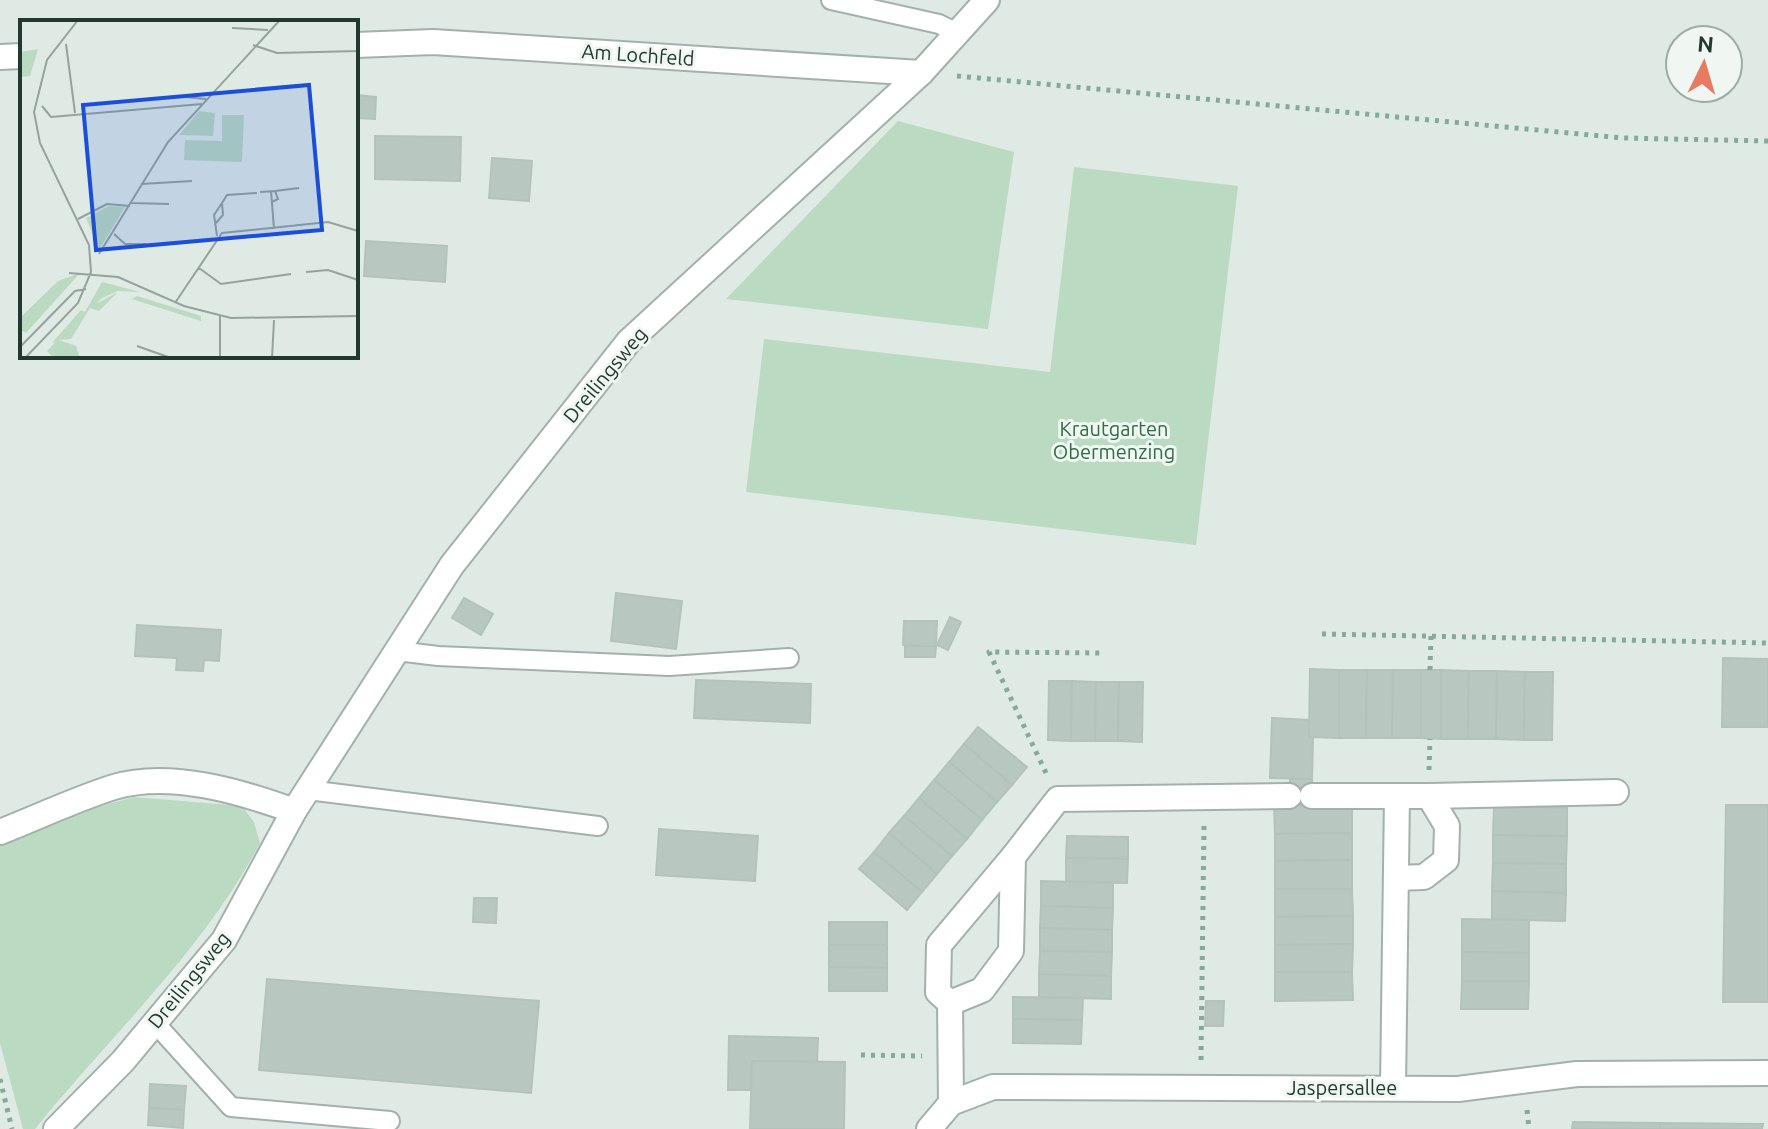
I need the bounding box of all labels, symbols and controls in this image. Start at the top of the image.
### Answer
inset map [20,20,358,358]
north arrow [1664,24,1744,104]
text: N [1697,30,1715,57]
street label: Am Lochfeld [581,39,695,70]
street label: Dreilingsweg [558,322,651,427]
park label: Krautgarten Obermenzing [1053,417,1175,463]
street label: Dreilingsweg [143,927,234,1033]
street label: Jaspersallee [1287,1076,1397,1099]

